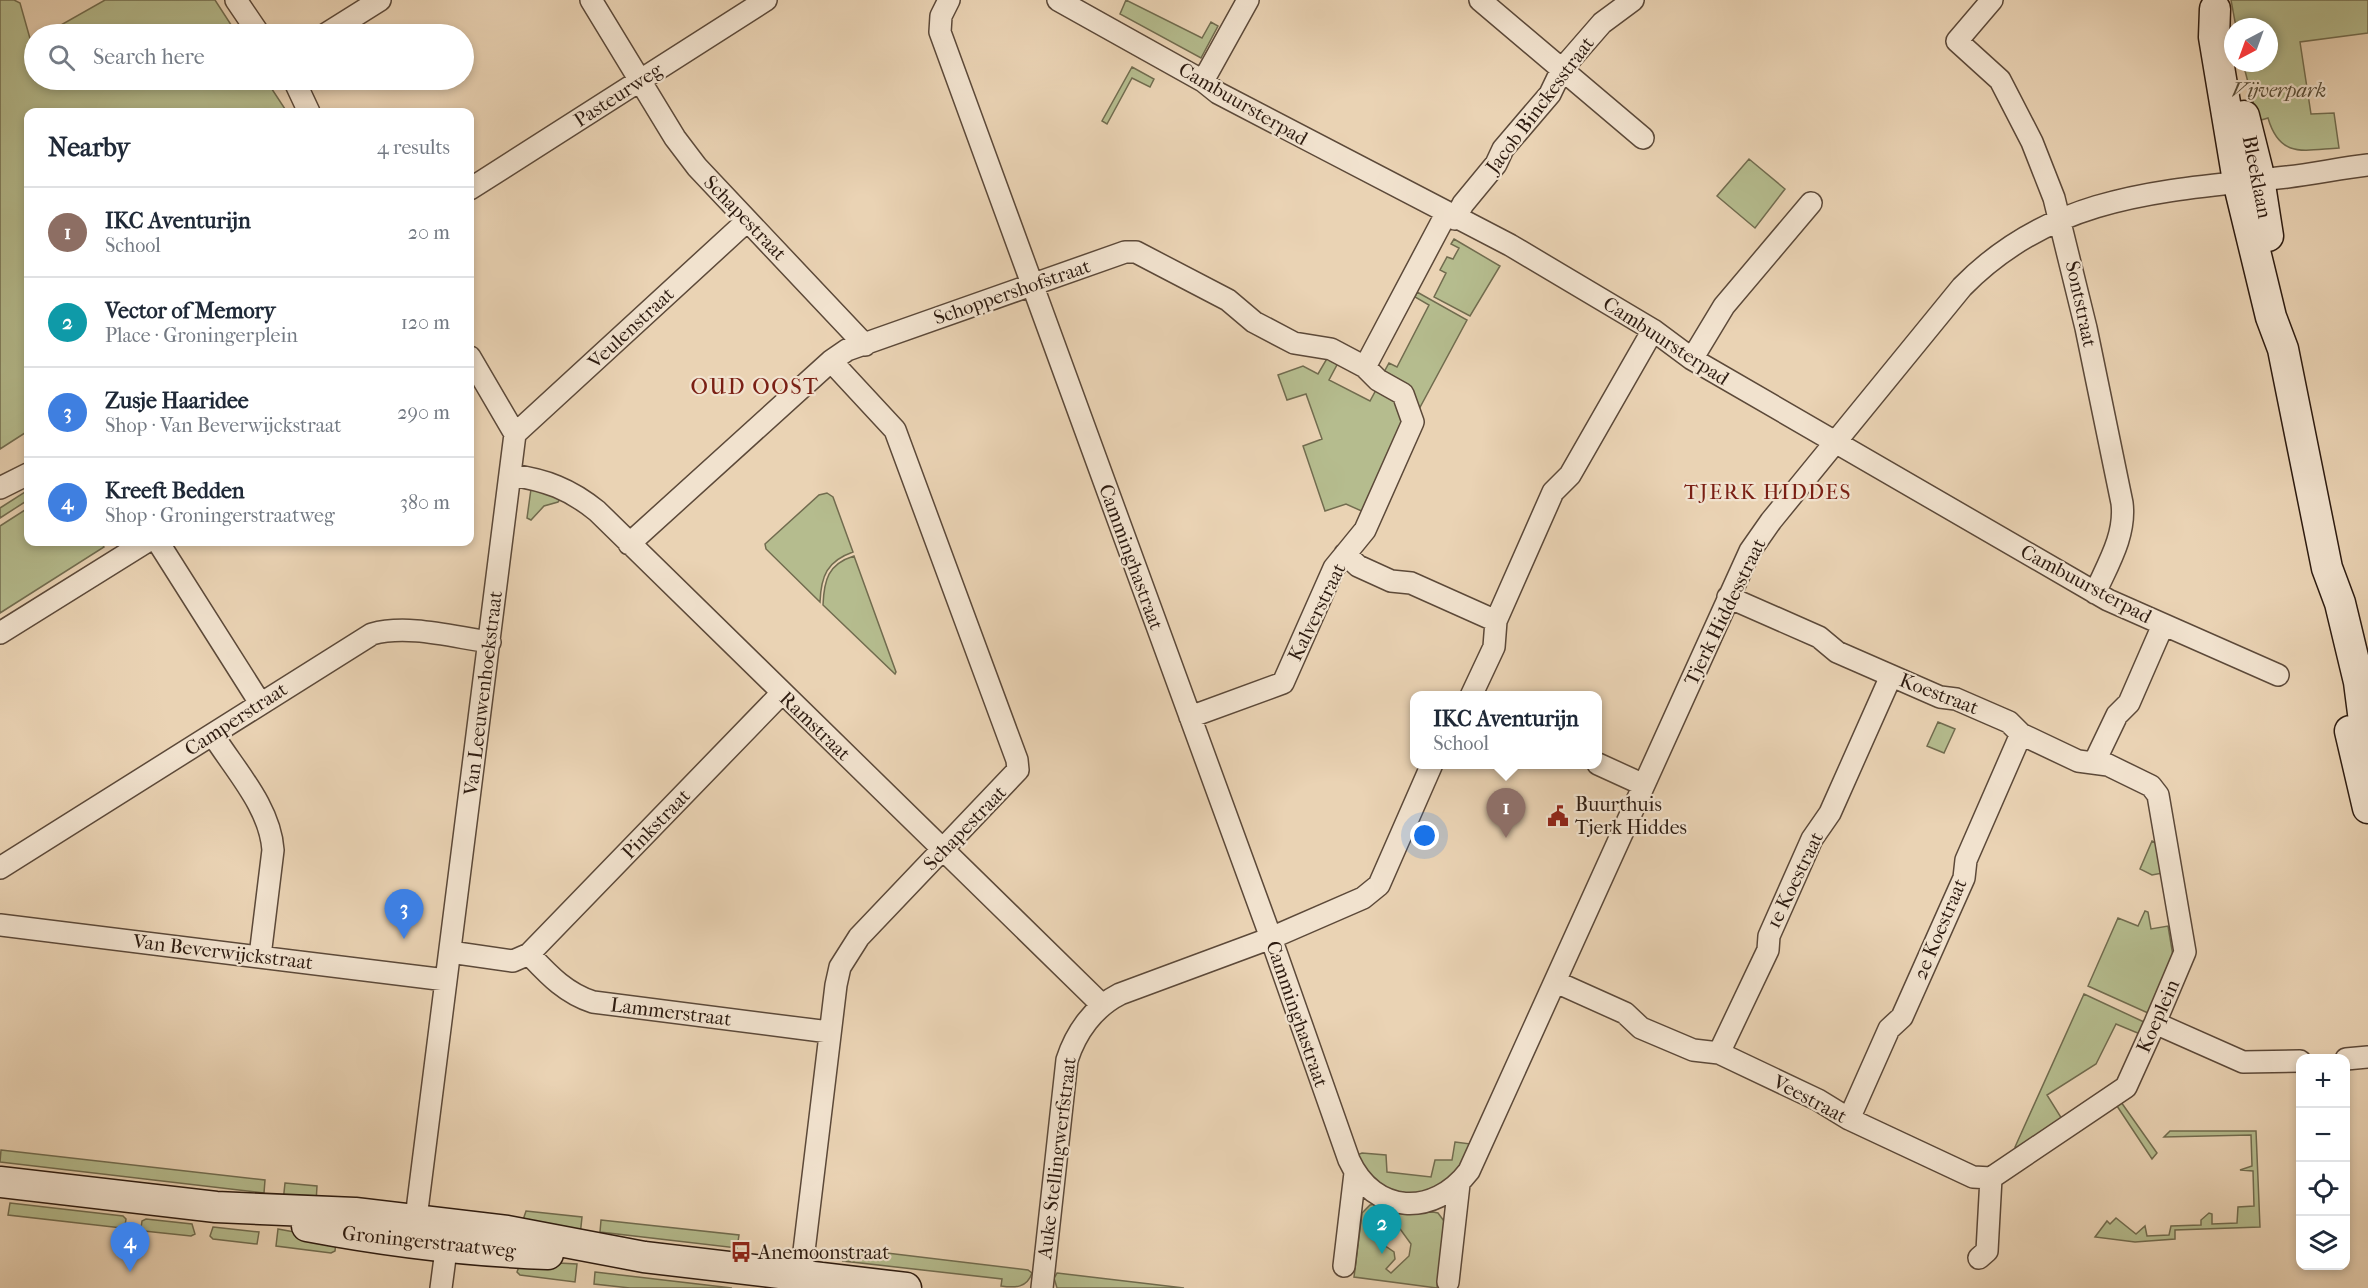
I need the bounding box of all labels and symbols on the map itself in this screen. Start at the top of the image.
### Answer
north arrow [2224,18,2278,72]
street label: Jacob Binckesstraat [1480,32,1599,179]
street label: Pasteurweg [570,58,667,132]
street label: Cambuursterpad [1174,58,1313,151]
park label: Vijverpark [2232,79,2326,102]
street label: Bleeklaan [2238,134,2276,221]
street label: Schapestraat [699,171,791,265]
street label: Schoppershofstraat [931,254,1093,330]
street label: Sontstraat [2061,259,2101,349]
street label: Veulenstraat [583,283,679,374]
street label: Cambuursterpad [1599,292,1734,391]
district label: OUD OOST [691,374,819,400]
district label: TJERK HIDDES [1684,480,1852,504]
street label: Camminghastraat [1094,481,1168,633]
street label: Tjerk Hiddesstraat [1679,535,1771,689]
street label: Cambuursterpad [2017,540,2156,629]
street label: Kalverstraat [1283,559,1351,665]
street label: Van Leeuwenhoekstraat [459,589,507,798]
street label: Koestraat [1896,668,1982,720]
street label: Camperstraat [181,677,291,761]
street label: Ramstraat [775,687,855,765]
street label: Schapestraat [919,781,1011,875]
street label: Pinkstraat [617,784,695,864]
pin: 1 [1486,788,1526,838]
place label: Buurthuis Tjerk Hiddes [1575,793,1687,839]
public building icon: Buurthuis Tjerk Hiddes [1546,804,1570,828]
your location [1410,821,1439,850]
street label: 1e Koestraat [1762,828,1828,932]
street label: 2e Koestraat [1908,875,1972,983]
pin: 3 [384,890,424,939]
street label: Van Beverwijckstraat [131,929,314,974]
street label: Camminghastraat [1261,938,1333,1090]
street label: Koeplein [2132,975,2184,1056]
street label: Lammerstraat [609,993,733,1031]
street label: Auke Stellingwerfstraat [1033,1056,1081,1261]
street label: Veestraat [1768,1070,1851,1128]
pin: 2 [1362,1204,1402,1254]
street label: Groningerstraatweg [341,1221,517,1263]
pin: 4 [110,1222,150,1272]
bus stop icon: Anemoonstraat [729,1240,753,1264]
place label: Anemoonstraat [757,1241,889,1264]

